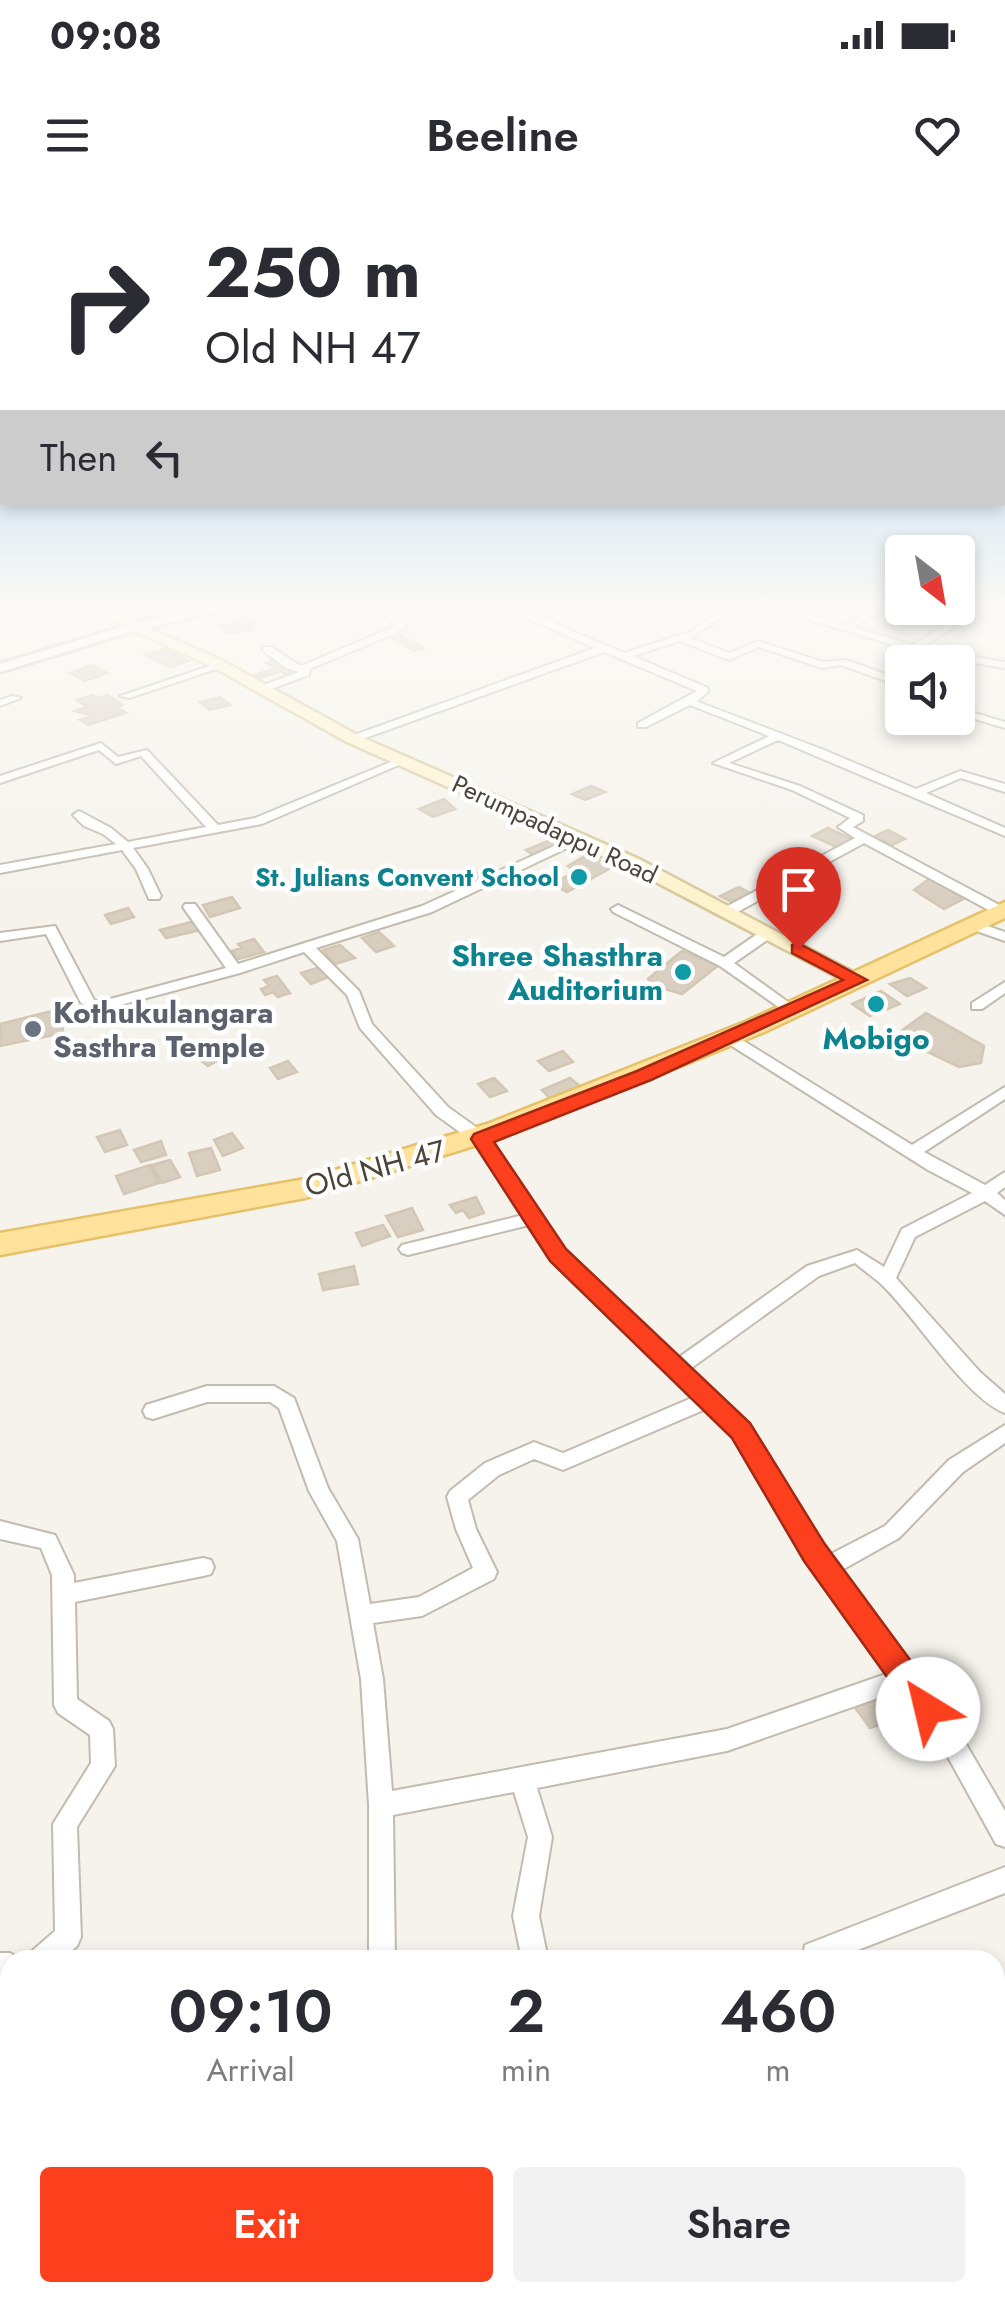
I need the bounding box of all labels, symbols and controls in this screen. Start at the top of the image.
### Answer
text: 09:08 [50,8,162,63]
text: Beeline [426,103,579,168]
icon: menu [40,108,95,163]
icon: heart [910,108,965,163]
text: 250 m [205,222,421,323]
icon: right [40,240,170,370]
text: Old NH 47 [205,315,420,380]
text: Then [40,430,117,485]
icon: left [137,430,192,485]
north arrow [885,535,975,625]
map controls [885,535,975,735]
button: sound [885,645,975,735]
street label: Perumpadappu Road [447,766,663,892]
pin [756,847,841,950]
place label: St. Julians Convent School [255,859,559,895]
icon: arrive [771,862,826,917]
marker: St. Julians Convent School [568,866,590,888]
place label: Shree Shasthra Auditorium [451,934,663,1011]
marker: Shree Shasthra Auditorium [672,961,694,983]
place label: Kothukulangara Sasthra Temple [53,991,273,1068]
marker: Mobigo [865,993,887,1015]
place label: Mobigo [822,1017,930,1060]
marker: Kothukulangara Sasthra Temple [22,1018,44,1040]
street label: Old NH 47 [300,1129,450,1207]
position arrow [876,1657,980,1761]
text: 09:10 [169,1968,332,2055]
text: 2 [507,1968,545,2055]
text: 460 [720,1968,836,2055]
text: Arrival [206,2047,295,2093]
text: min [501,2047,551,2093]
text: m [766,2047,791,2093]
button: Exit [40,2167,493,2282]
button: Share [513,2167,965,2282]

